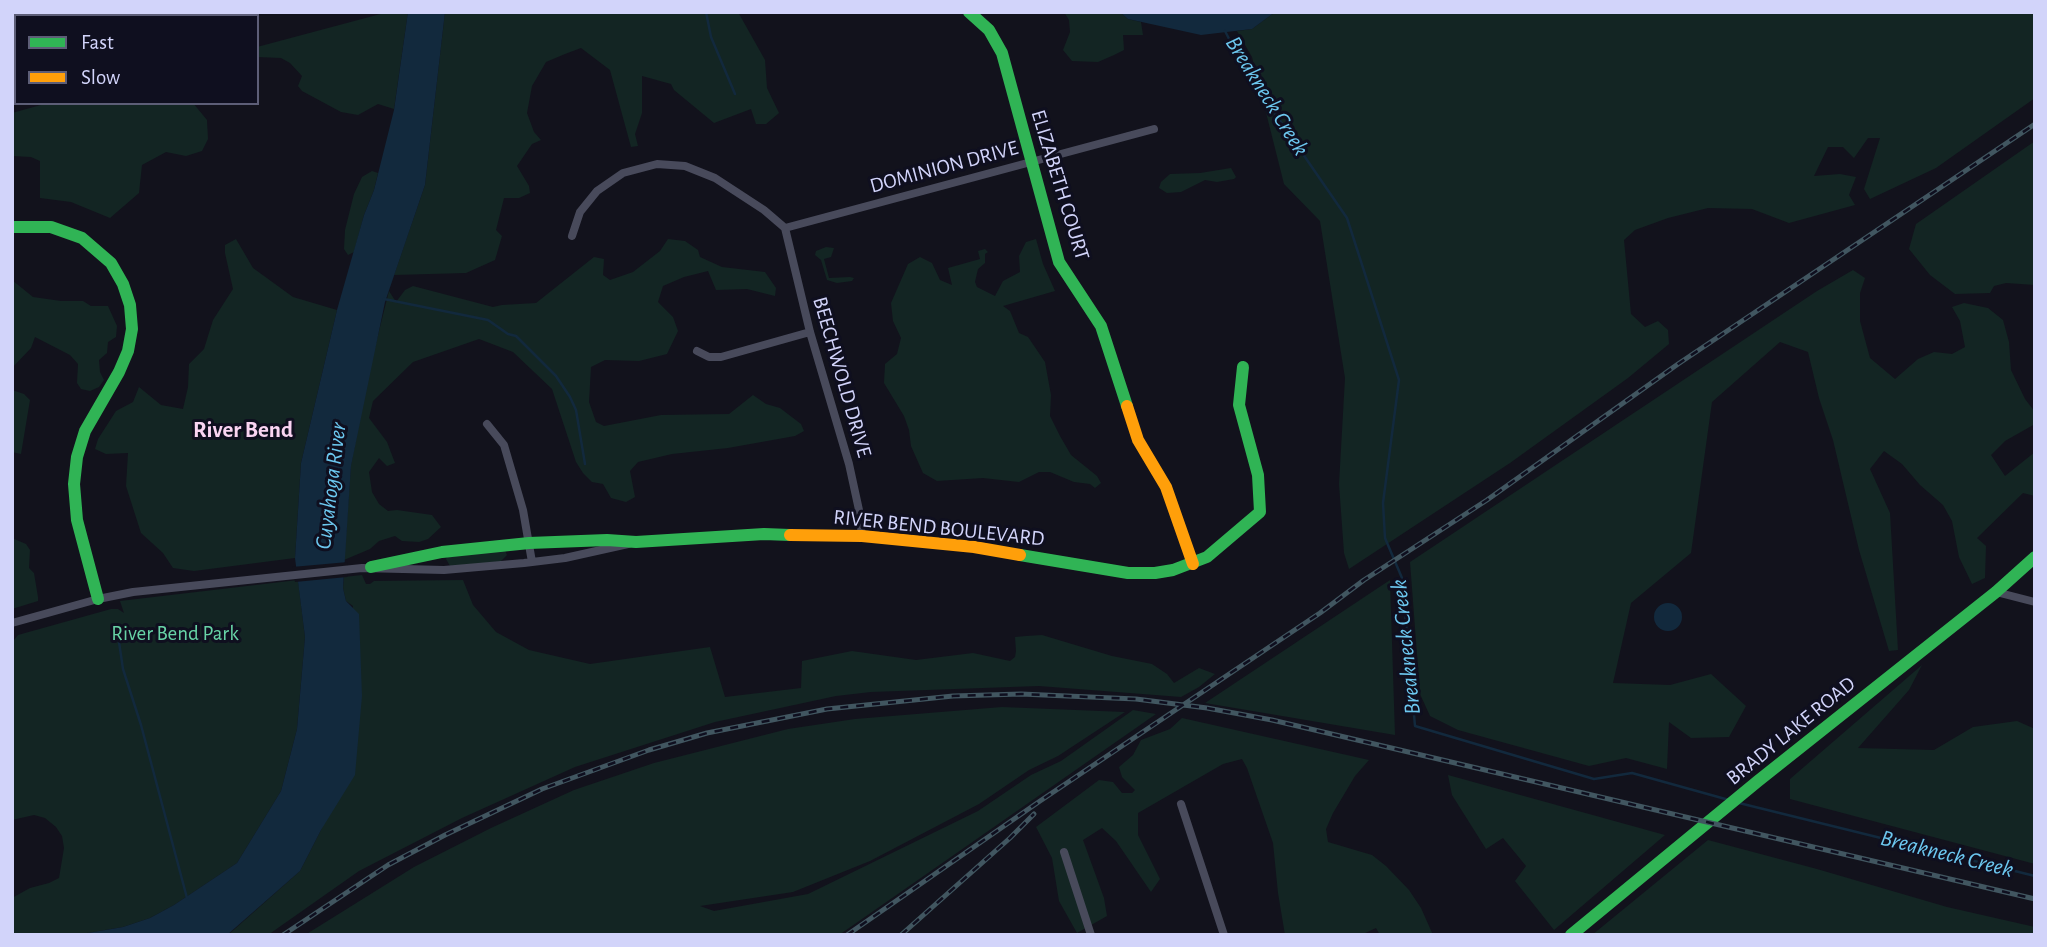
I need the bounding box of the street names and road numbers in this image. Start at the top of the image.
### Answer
street label: ELIZABETH COURT [1025,107,1095,263]
street label: DOMINION DRIVE [867,135,1021,199]
street label: BEECHWOLD DRIVE [807,294,877,460]
street label: RIVER BEND BOULEVARD [832,504,1046,552]
street label: BRADY LAKE ROAD [1721,671,1861,791]

